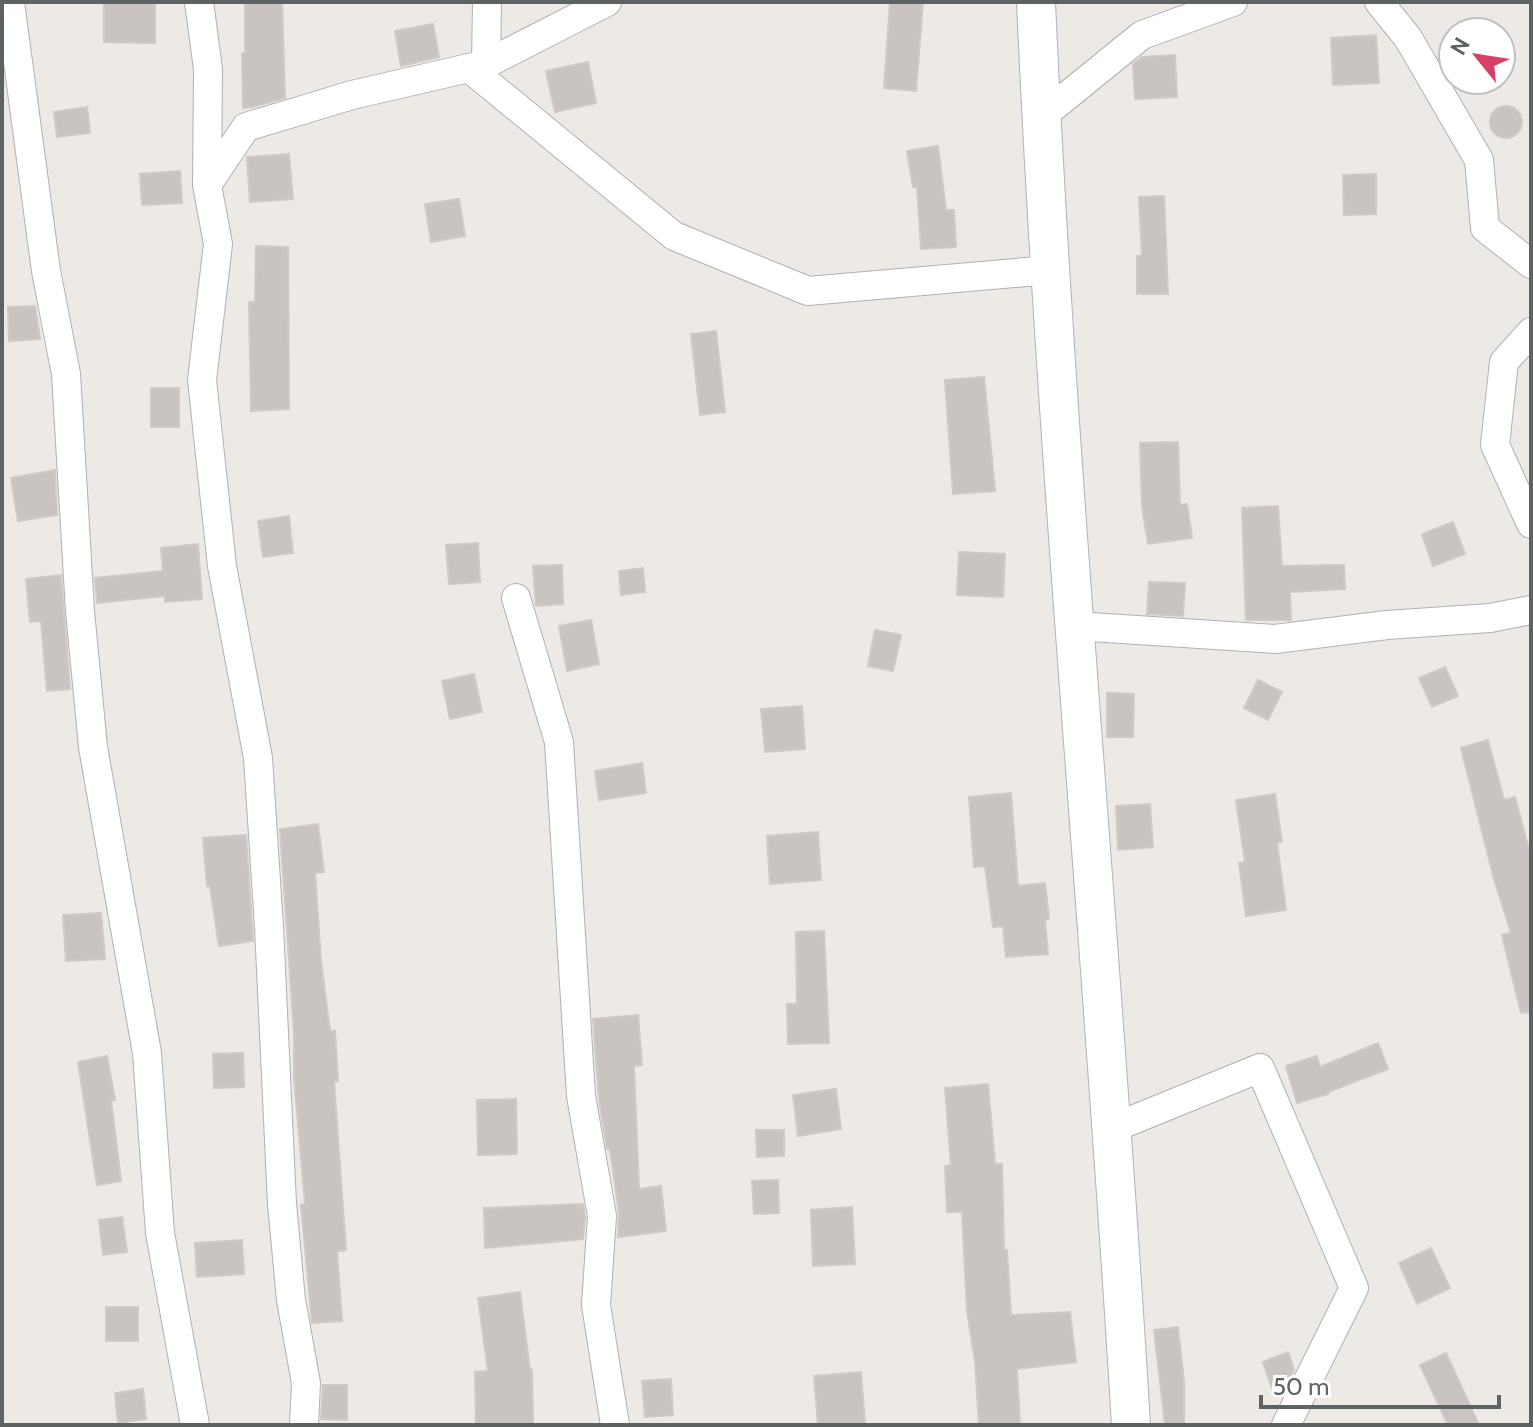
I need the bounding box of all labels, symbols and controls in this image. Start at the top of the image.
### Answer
north arrow [1437,16,1517,96]
text: N [1445,33,1476,60]
scale bar [1261,1359,1499,1409]
text: 50 m [1273,1372,1329,1401]

